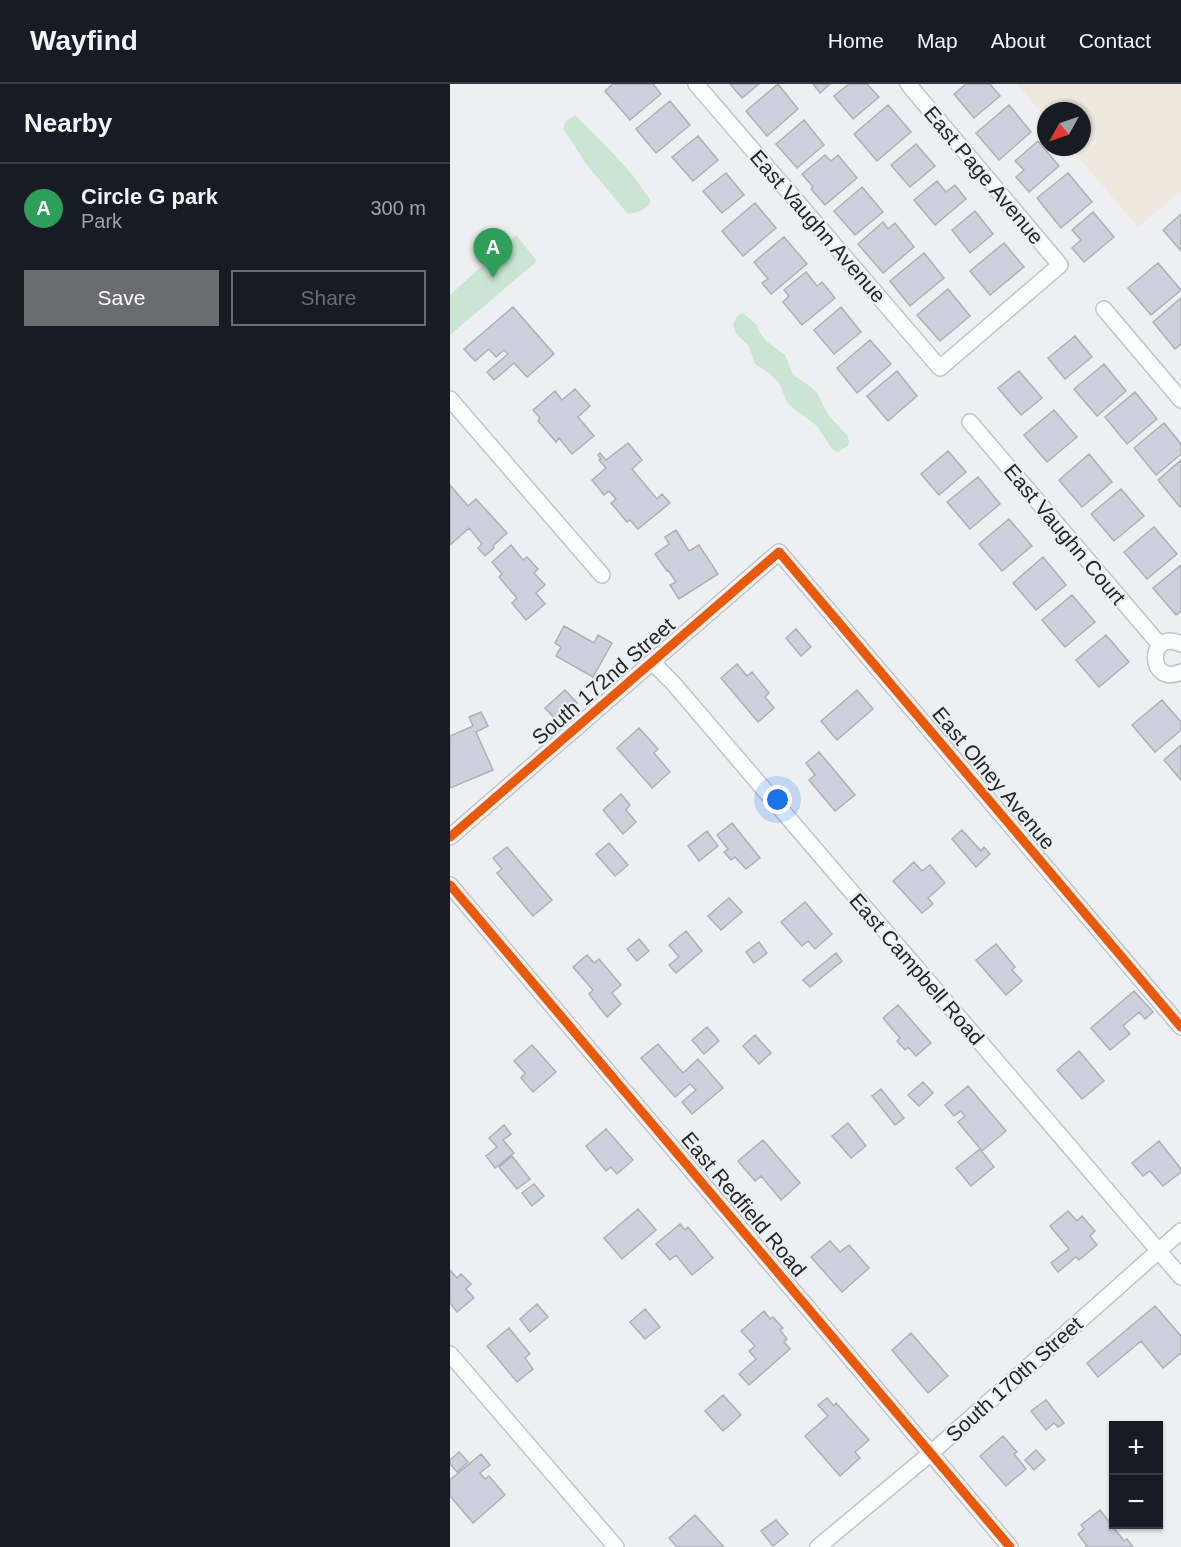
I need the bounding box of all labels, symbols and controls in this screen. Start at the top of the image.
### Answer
text: Wayfind [30,25,138,56]
text: Home [828,29,884,52]
text: Map [917,29,958,52]
text: About [991,29,1046,52]
text: Contact [1079,29,1151,52]
street label: East Page Avenue [920,102,1048,248]
north arrow [1037,102,1091,156]
text: Nearby [24,108,112,138]
street label: East Vaughn Avenue [746,145,890,307]
text: Circle G park [81,184,218,209]
text: A [36,197,51,219]
text: 300 m [370,197,426,219]
text: Park [81,210,122,232]
pin: A [474,228,513,278]
button: Save [24,270,219,326]
button: Share [231,270,426,326]
street label: East Vaughn Court [1000,459,1130,609]
street label: South 172nd Street [527,613,679,749]
street label: East Olney Avenue [928,702,1060,854]
your location [763,785,792,814]
street label: East Campbell Road [845,889,989,1049]
street label: East Redfield Road [677,1127,811,1281]
street label: South 170th Street [941,1312,1087,1446]
map controls [1109,1421,1163,1529]
button: + [1109,1421,1163,1475]
button: − [1109,1475,1163,1529]

